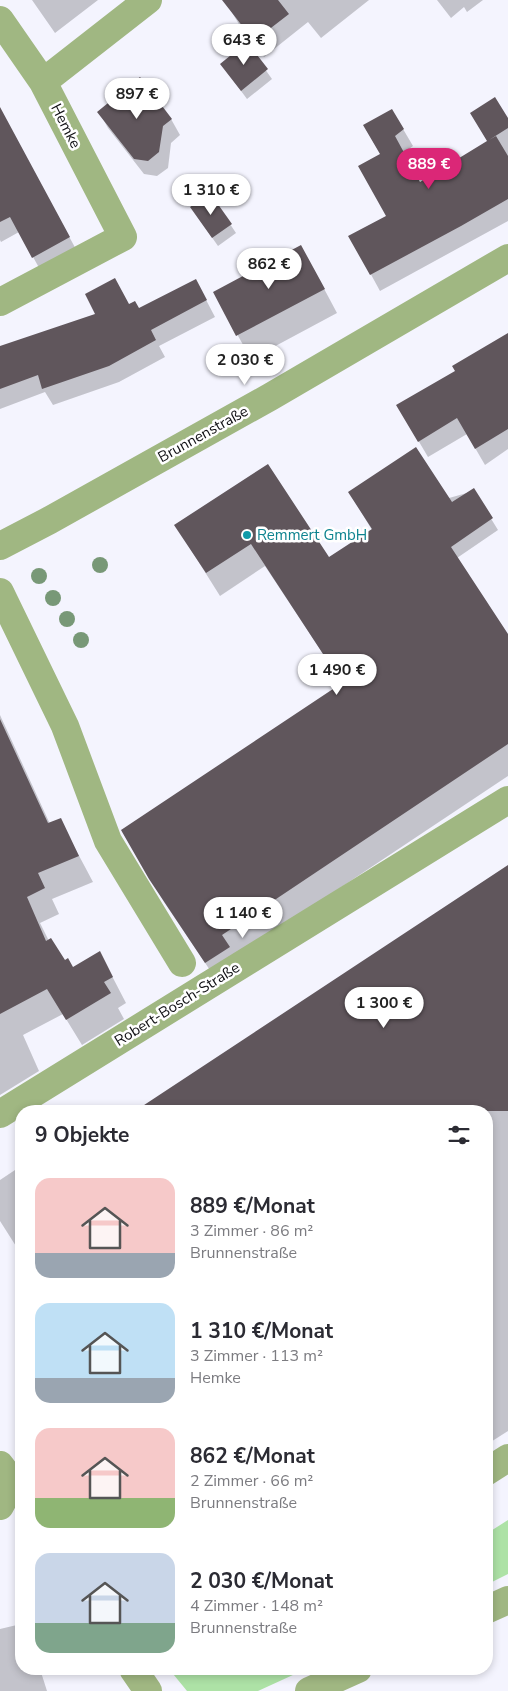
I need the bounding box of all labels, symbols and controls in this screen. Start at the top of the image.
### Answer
pin: 643 € [209,23,279,66]
text: 643 € [223,29,265,51]
pin: 897 € [102,78,172,120]
text: 897 € [116,83,158,105]
street label: Hemke [46,100,86,152]
pin: 889 € [394,148,464,190]
text: 889 € [408,153,450,175]
pin: 1 310 € [165,174,257,216]
text: 1 310 € [183,179,239,201]
pin: 862 € [234,248,304,290]
text: 862 € [248,253,290,275]
pin: 2 030 € [199,344,291,386]
text: 2 030 € [217,349,273,371]
street label: Brunnenstraße [154,401,252,467]
place label: Remmert GmbH [257,525,367,545]
marker: Remmert GmbH [241,529,253,541]
pin: 1 490 € [291,654,383,696]
text: 1 490 € [309,659,365,681]
pin: 1 140 € [197,896,289,939]
text: 1 140 € [215,902,271,924]
street label: Robert-Bosch-Straße [111,957,243,1051]
pin: 1 300 € [338,986,430,1029]
text: 1 300 € [356,992,412,1014]
text: 9 Objekte [35,1121,129,1149]
icon: filters [445,1121,473,1149]
text: 889 €/Monat [190,1192,315,1220]
icon: home [75,1198,135,1258]
text: 3 Zimmer · 86 m² [190,1220,313,1242]
text: Brunnenstraße [190,1242,297,1264]
text: 1 310 €/Monat [190,1317,333,1345]
icon: home [75,1323,135,1383]
text: 3 Zimmer · 113 m² [190,1345,323,1367]
text: Hemke [190,1367,241,1389]
text: 862 €/Monat [190,1442,315,1470]
icon: home [75,1448,135,1508]
text: 2 Zimmer · 66 m² [190,1470,313,1492]
text: Brunnenstraße [190,1492,297,1514]
text: 2 030 €/Monat [190,1567,333,1595]
icon: home [75,1573,135,1633]
text: 4 Zimmer · 148 m² [190,1595,323,1617]
text: Brunnenstraße [190,1617,297,1639]

